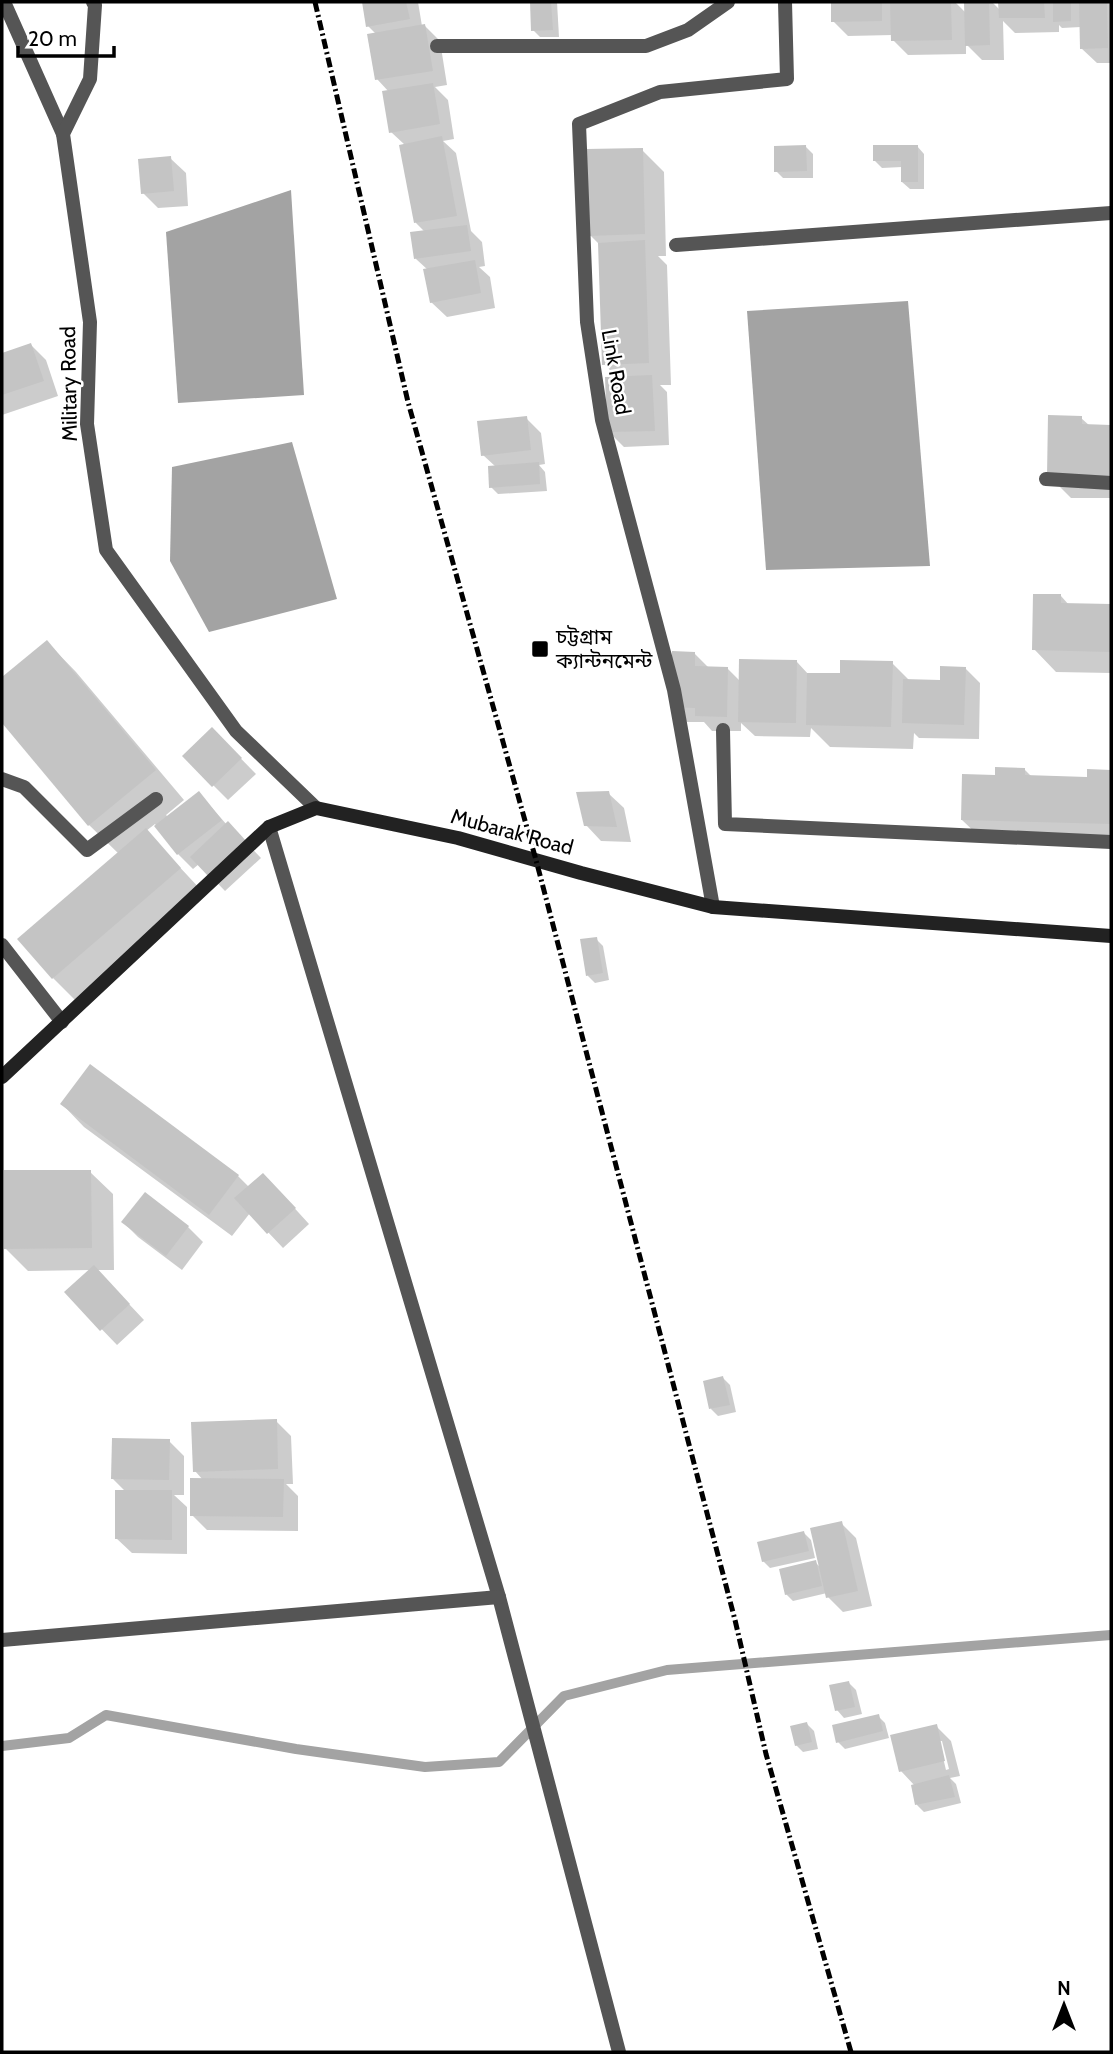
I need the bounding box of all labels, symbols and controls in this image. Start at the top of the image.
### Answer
scale bar [18,14,114,58]
text: 20 m [28,26,77,51]
street label: Military Road [55,326,82,442]
street label: Link Road [597,327,636,417]
place label: চট্টগ্রাম ক্যান্টনমেন্ট [555,624,653,673]
marker: চট্টগ্রাম ক্যান্টনমেন্ট [530,639,550,659]
street label: Mubarak Road [448,803,576,860]
north arrow [1029,1970,1099,2040]
text: N [1057,1977,1071,2000]

